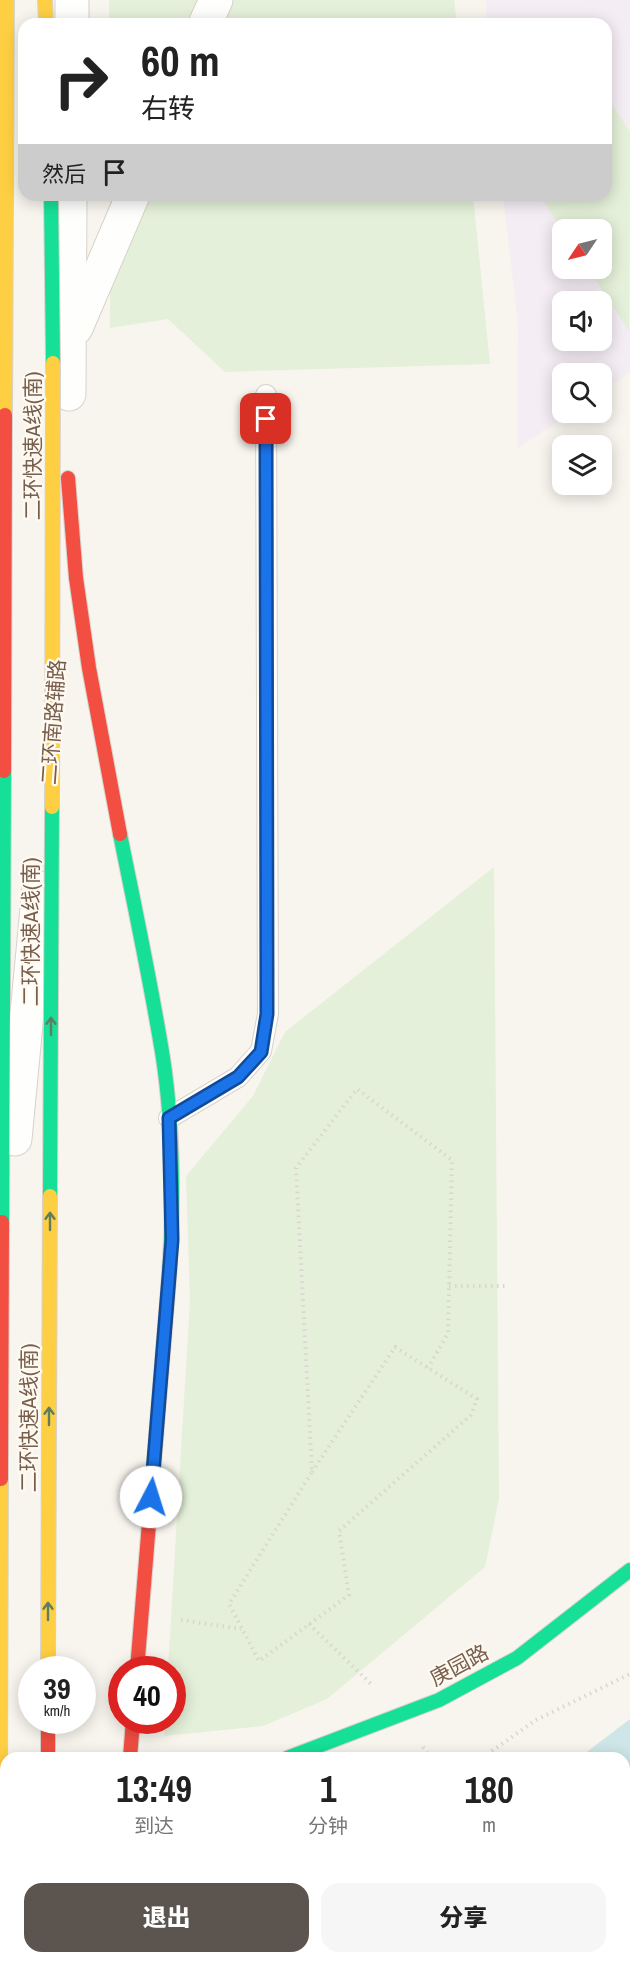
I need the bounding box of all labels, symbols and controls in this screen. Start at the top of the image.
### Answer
text: 60 m [141,33,220,89]
icon: right [42,42,120,120]
text: 右转 [141,90,195,126]
icon: arrive [98,156,131,189]
text: 然后 [42,159,86,189]
north arrow [552,219,612,279]
map controls [552,219,612,495]
button: sound [552,291,612,351]
button: search [552,363,612,423]
street label: 二环快速A线(南) [18,372,47,520]
pin [240,393,291,444]
icon: arrive [249,402,282,435]
button: layers [552,435,612,495]
street label: 二环南路辅路 [34,658,72,786]
street label: 二环快速A线(南) [16,858,45,1006]
one-way arrow [45,1017,57,1037]
one-way arrow [44,1212,56,1232]
street label: 二环快速A线(南) [14,1344,43,1492]
one-way arrow [43,1407,55,1427]
position arrow [119,1465,183,1529]
one-way arrow [42,1602,54,1622]
street label: 庚园路 [424,1637,494,1693]
speed limit sign: 40 [108,1656,186,1734]
text: 39 [43,1668,71,1708]
text: km/h [44,1700,70,1721]
text: 13:49 [116,1765,192,1813]
text: 1 [320,1765,336,1813]
text: 180 [464,1766,514,1814]
text: m [482,1811,496,1838]
text: 到达 [134,1812,174,1839]
text: 分钟 [308,1812,348,1839]
button: 退出 [24,1883,309,1952]
button: 分享 [321,1883,606,1952]

